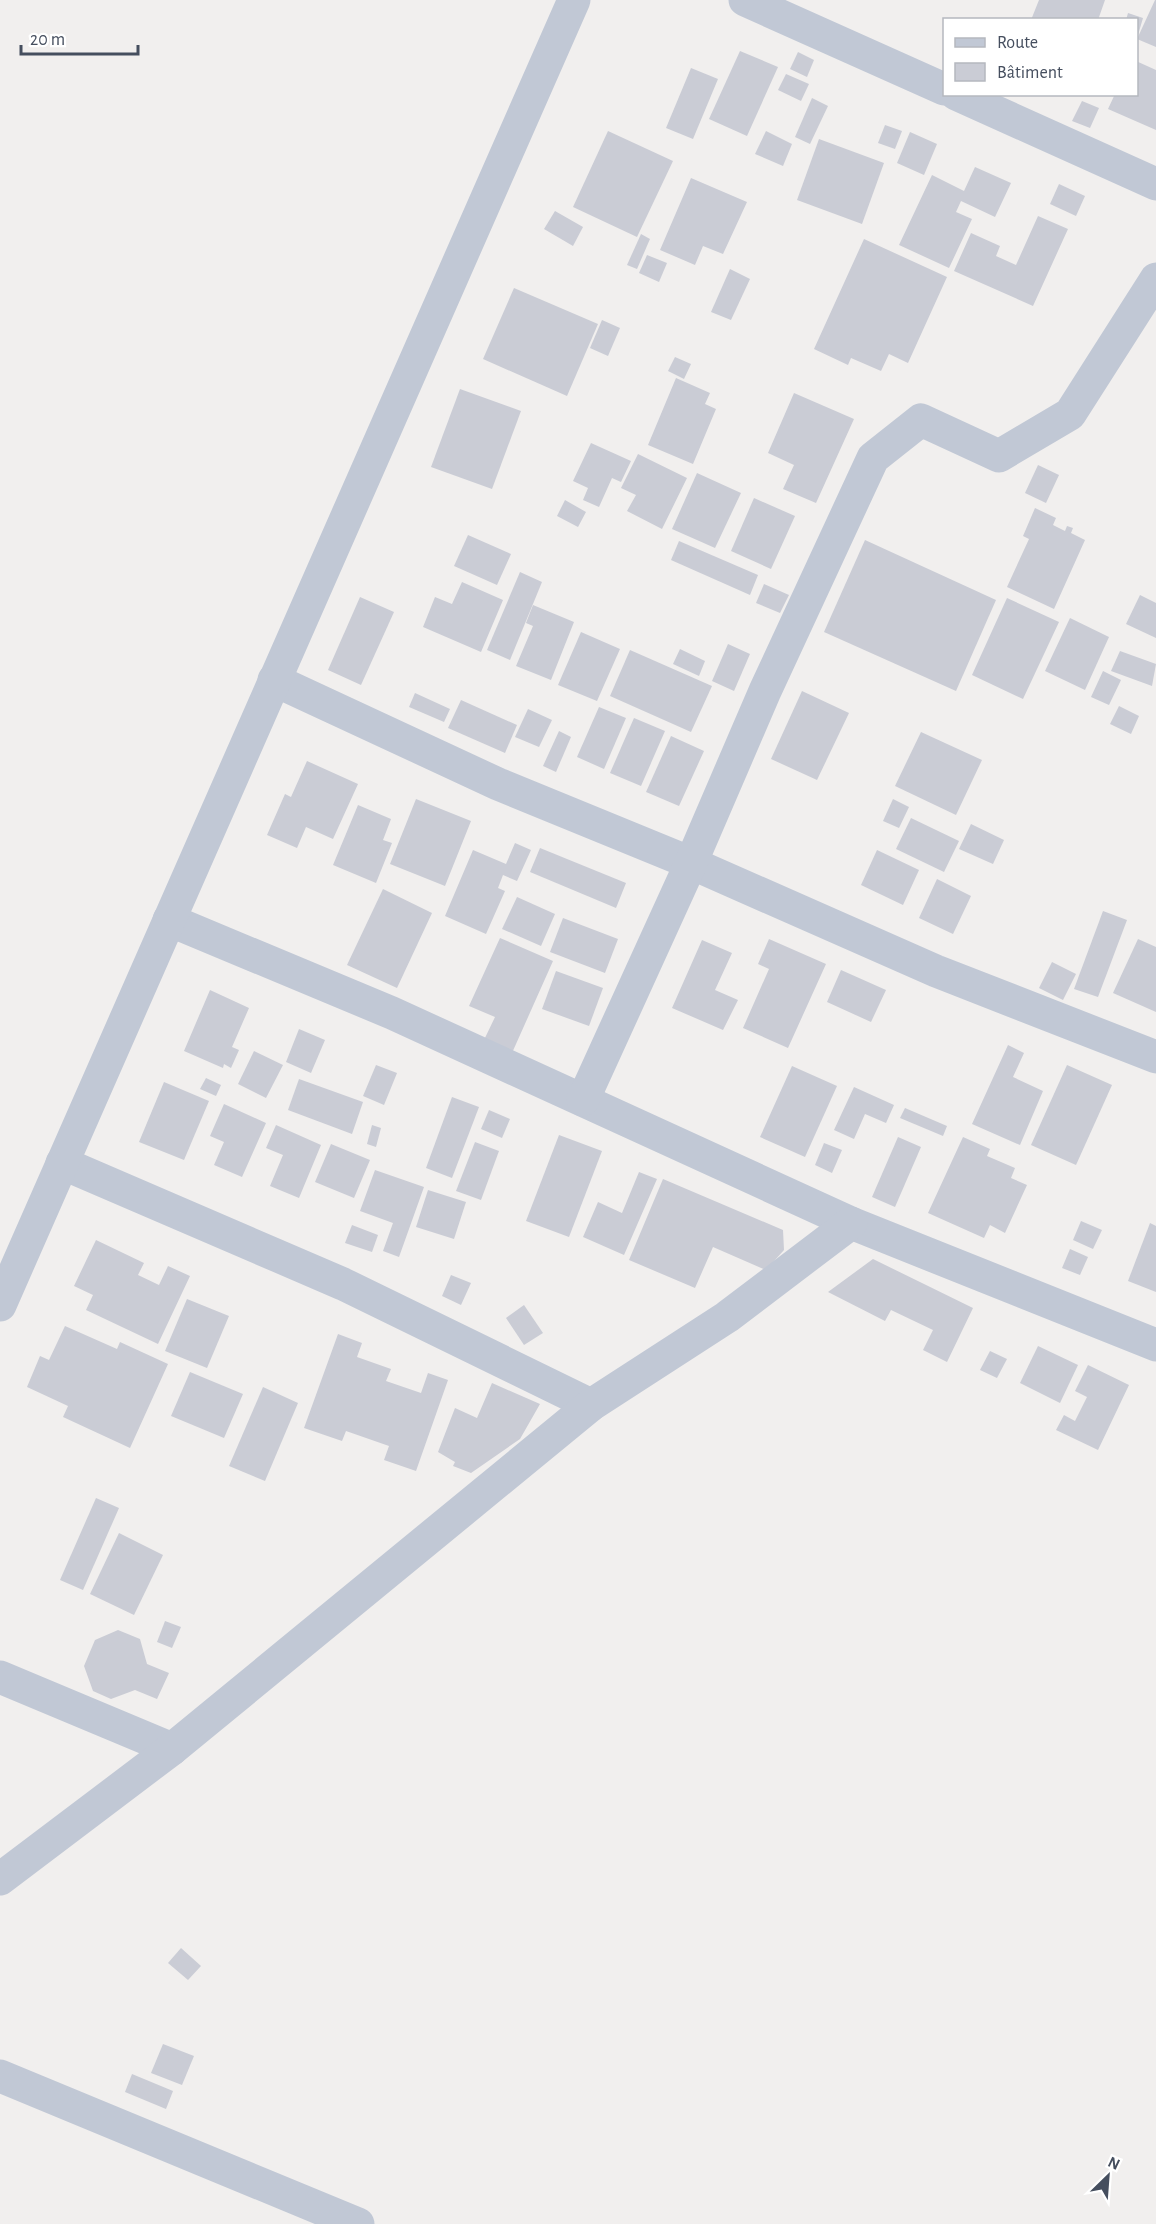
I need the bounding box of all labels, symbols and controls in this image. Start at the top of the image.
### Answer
scale bar [21,18,138,56]
legend [943,18,1138,96]
text: 20 m [30,31,65,49]
text: Route [997,34,1038,52]
text: Bâtiment [997,64,1063,82]
north arrow [1078,2146,1138,2206]
text: N [1105,2154,1122,2173]

